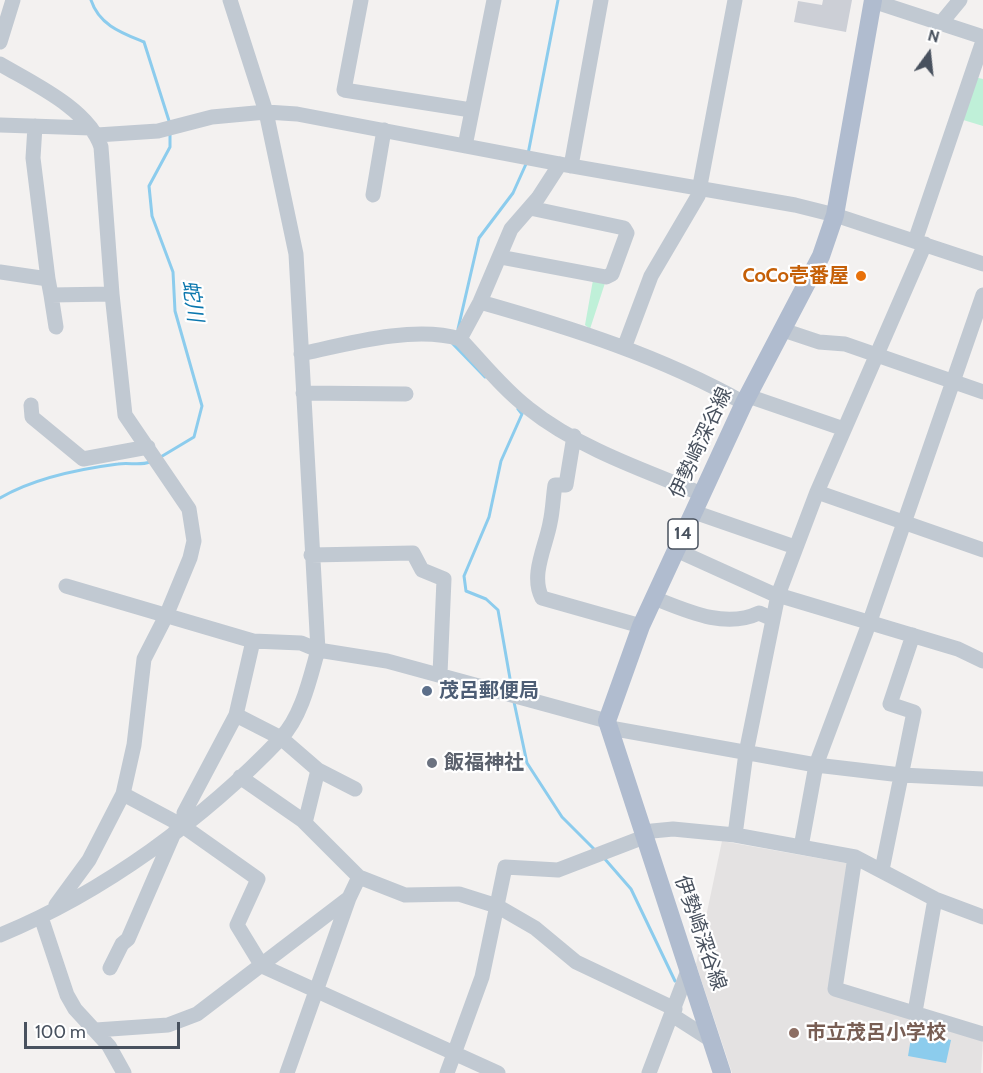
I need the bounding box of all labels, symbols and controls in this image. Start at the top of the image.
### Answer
north arrow [899,24,959,84]
text: N [926,25,942,47]
place label: CoCo壱番屋 [742,264,849,288]
marker: CoCo壱番屋 [854,269,868,283]
water label: 蛇川 [177,278,207,324]
street label: 伊勢崎深谷線 [665,384,737,502]
road number: 14 [668,519,698,549]
place label: 茂呂郵便局 [439,679,539,703]
marker: 茂呂郵便局 [420,684,434,698]
place label: 飯福神社 [444,751,524,775]
marker: 飯福神社 [425,756,439,770]
street label: 伊勢崎深谷線 [669,872,731,994]
scale bar [27,1010,183,1048]
text: 100 m [35,1021,86,1043]
place label: 市立茂呂小学校 [806,1021,946,1045]
marker: 市立茂呂小学校 [787,1026,801,1040]

